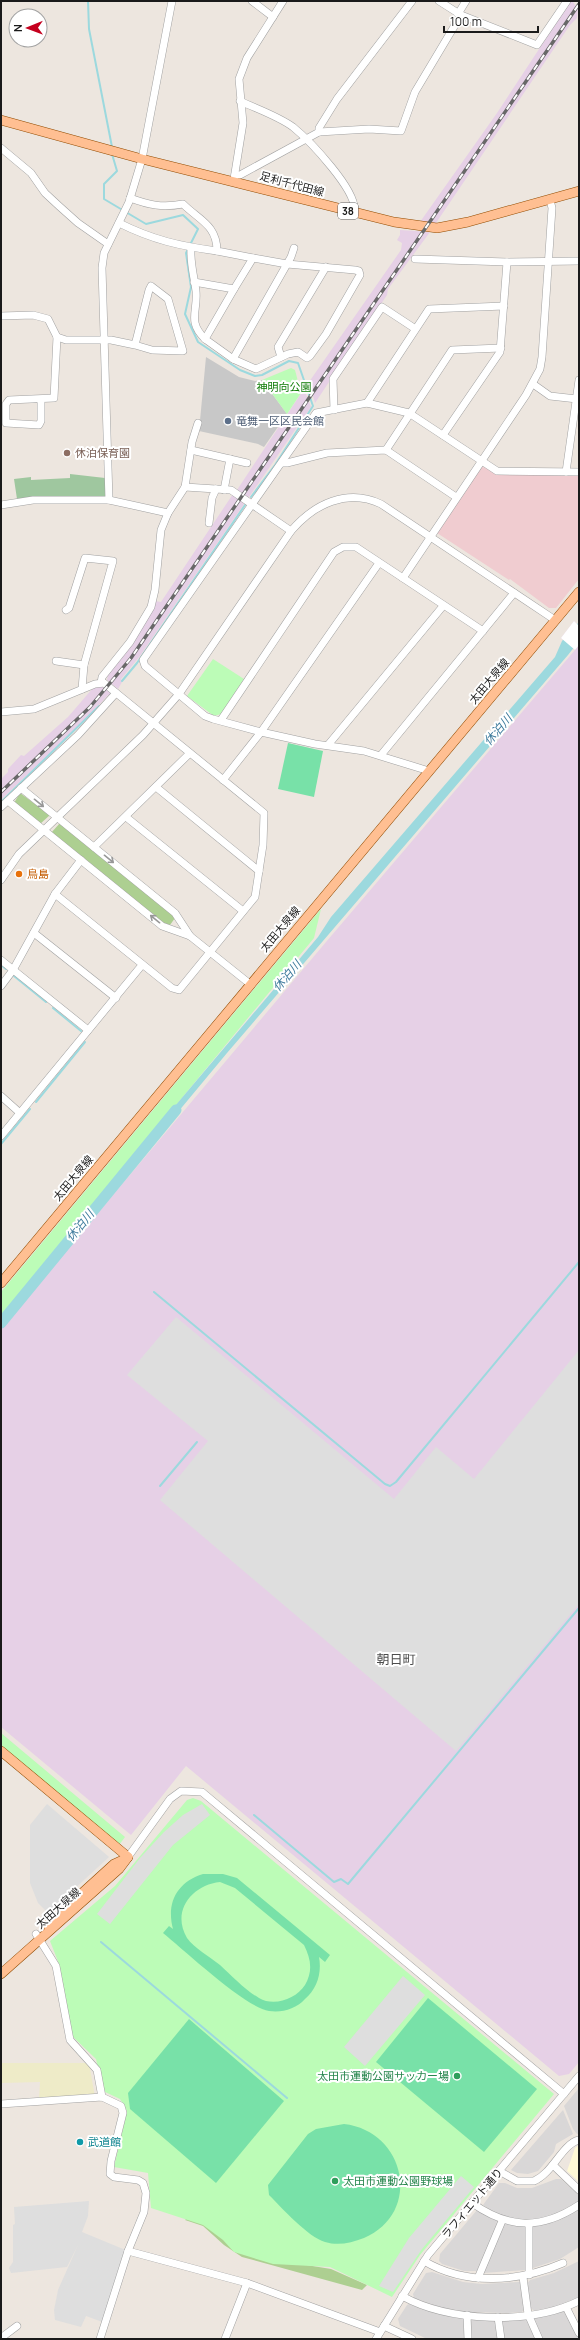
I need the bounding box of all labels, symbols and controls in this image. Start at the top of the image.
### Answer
north arrow [8,8,48,48]
scale bar [444,8,538,34]
text: 100 m [450,13,482,30]
text: N [10,24,25,32]
street label: 足利千代田線 [258,168,326,199]
road number: 38 [338,203,358,219]
park label: 神明向公園 [257,379,312,394]
place label: 竜舞一区区民会館 [236,413,324,428]
marker: 竜舞一区区民会館 [223,416,233,426]
place label: 休泊保育園 [75,445,130,460]
marker: 休泊保育園 [62,448,72,458]
street label: 太田大泉線 [465,655,512,707]
water label: 休泊川 [479,709,517,749]
one-way arrow [33,798,44,807]
one-way arrow [103,854,114,863]
place label: 鳥島 [27,866,49,881]
marker: 鳥島 [14,869,24,879]
street label: 太田大泉線 [256,903,303,955]
one-way arrow [149,915,160,924]
water label: 休泊川 [268,955,306,995]
street label: 太田大泉線 [49,1152,96,1204]
water label: 休泊川 [62,1205,99,1245]
district label: 朝日町 [376,1650,416,1668]
street label: 太田大泉線 [32,1884,83,1932]
place label: 太田市運動公園サッカー場 [317,2068,449,2083]
marker: 太田市運動公園サッカー場 [452,2071,462,2081]
place label: 武道館 [88,2134,121,2149]
marker: 武道館 [75,2137,85,2147]
street label: ラフィエット通り [438,2164,506,2241]
place label: 太田市運動公園野球場 [343,2173,453,2188]
marker: 太田市運動公園野球場 [330,2176,340,2186]

